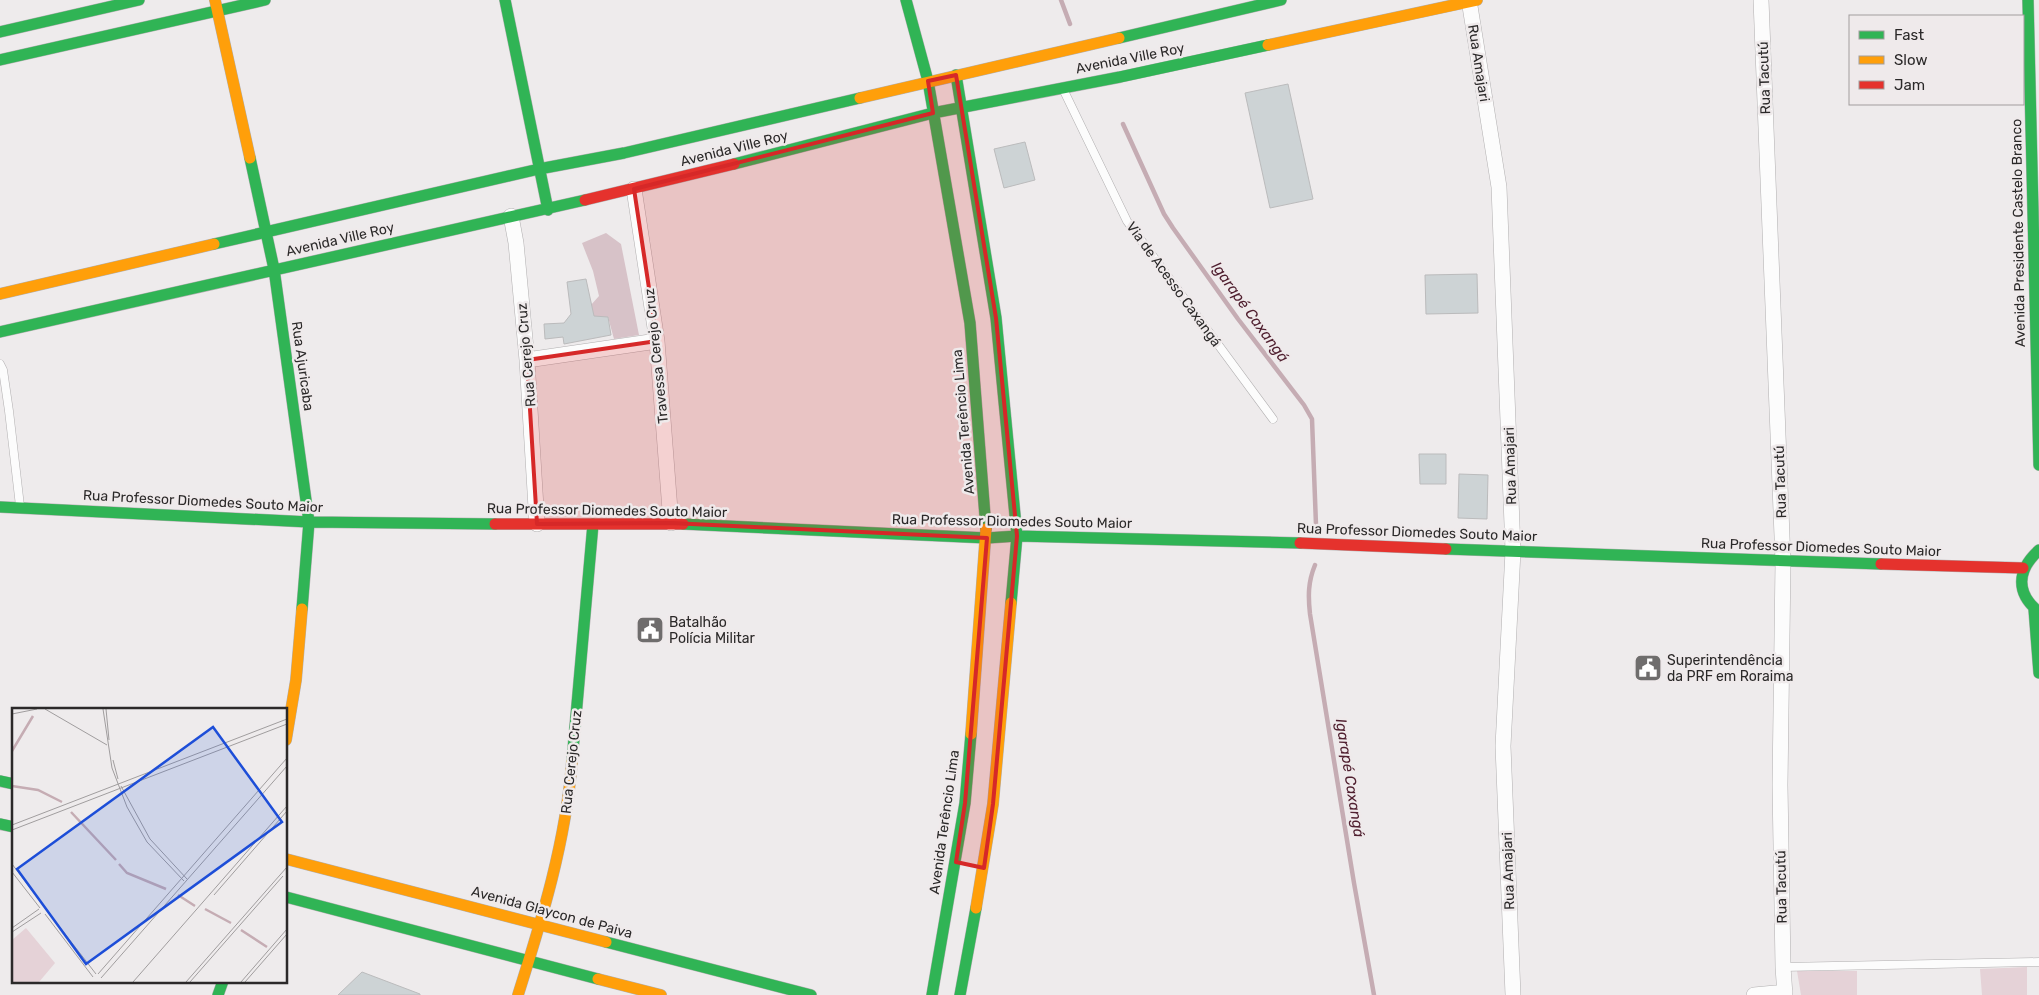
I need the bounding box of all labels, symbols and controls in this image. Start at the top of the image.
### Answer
legend [1849,15,2024,105]
street label: Rua Amajari [1464,23,1493,103]
text: Fast [1894,26,1924,44]
street label: Avenida Ville Roy [1074,40,1186,77]
street label: Rua Tacutú [1755,41,1774,115]
text: Slow [1894,51,1927,69]
text: Jam [1894,76,1925,94]
street label: Avenida Presidente Castelo Branco [2008,119,2029,347]
street label: Avenida Ville Roy [678,127,790,170]
street label: Via de Acesso Caxangá [1123,218,1225,350]
street label: Avenida Ville Roy [284,219,396,260]
water label: Igarapé Caxangá [1208,258,1293,366]
street label: Travessa Cerejo Cruz [641,287,672,424]
street label: Rua Cerejo Cruz [513,302,540,408]
street label: Rua Ajuricaba [288,320,317,412]
street label: Avenida Terêncio Lima [949,349,978,495]
street label: Rua Amajari [1501,427,1520,505]
street label: Rua Tacutú [1771,445,1790,519]
street label: Rua Professor Diomedes Souto Maior [82,487,324,516]
street label: Rua Professor Diomedes Souto Maior [487,500,728,521]
street label: Rua Professor Diomedes Souto Maior [892,511,1133,532]
street label: Rua Professor Diomedes Souto Maior [1297,520,1538,545]
street label: Rua Professor Diomedes Souto Maior [1701,535,1942,560]
place label: Batalhão Polícia Militar [669,614,755,647]
public building icon: Batalhão Polícia Militar [635,615,665,645]
place label: Superintendência da PRF em Roraima [1667,652,1793,685]
public building icon: Superintendência da PRF em Roraima [1633,653,1663,683]
inset map [12,708,288,982]
street label: Rua Cerejo Cruz [558,709,585,815]
water label: Igarapé Caxangá [1332,717,1368,839]
street label: Avenida Terêncio Lima [926,749,963,895]
street label: Rua Amajari [1499,832,1518,910]
street label: Rua Tacutú [1772,850,1791,924]
street label: Avenida Glaycon de Paiva [469,883,634,942]

